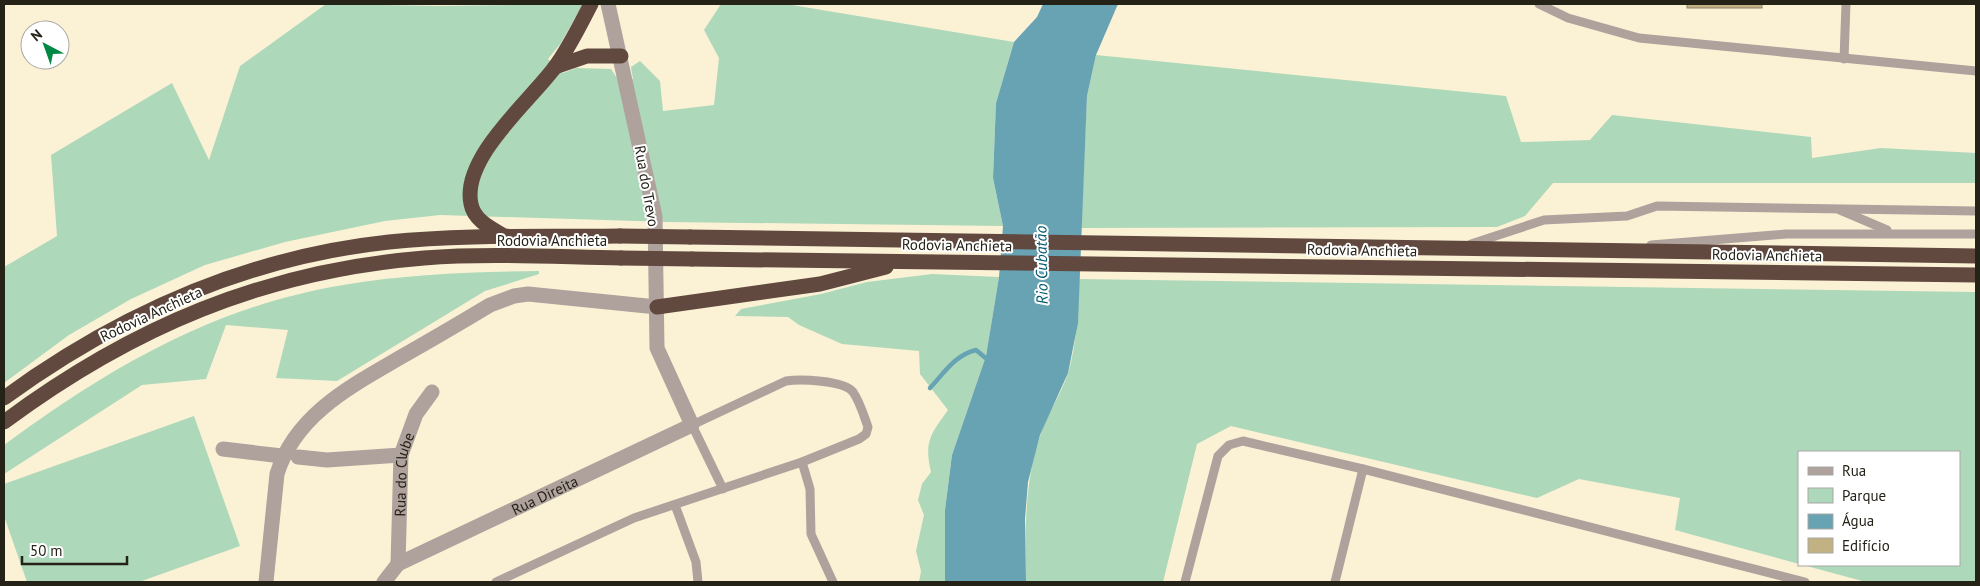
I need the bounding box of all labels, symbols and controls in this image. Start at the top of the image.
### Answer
north arrow [20,20,70,70]
text: N [27,25,46,45]
street label: Rua do Trevo [631,144,663,228]
water label: Rio Cubatão [1030,226,1052,304]
street label: Rodovia Anchieta [497,231,607,250]
street label: Rodovia Anchieta [902,235,1012,255]
street label: Rodovia Anchieta [1307,240,1417,260]
street label: Rodovia Anchieta [1712,245,1822,265]
street label: Rodovia Anchieta [97,282,205,346]
street label: Rua do Clube [390,430,418,517]
legend [1798,451,1960,566]
text: Rua [1842,461,1866,480]
street label: Rua Direita [508,471,581,519]
text: Parque [1842,486,1886,505]
text: Água [1842,511,1874,530]
scale bar [22,534,128,566]
text: Edifício [1842,536,1890,555]
text: 50 m [30,541,63,560]

